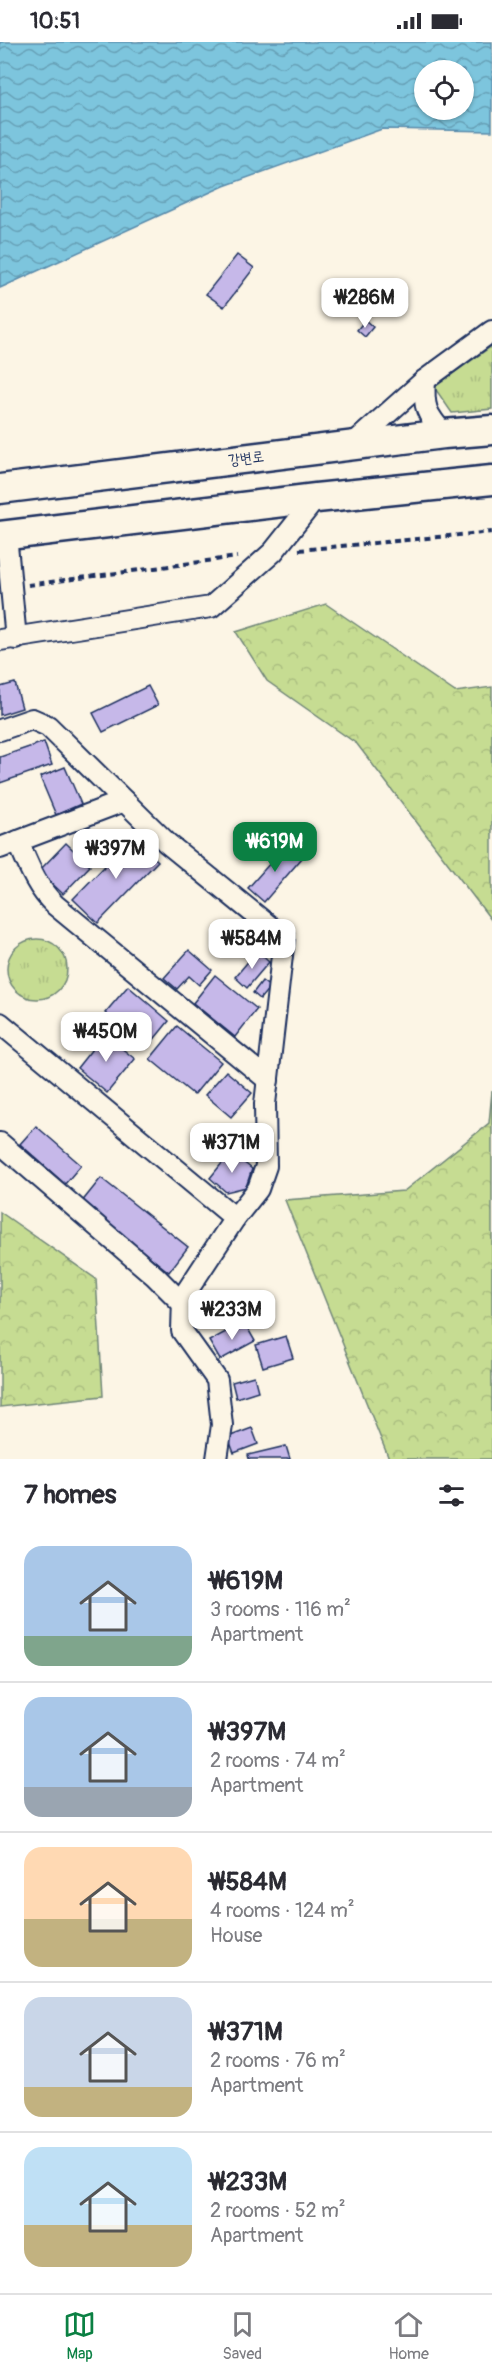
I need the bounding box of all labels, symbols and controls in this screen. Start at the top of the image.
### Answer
text: 10:51 [30,7,80,35]
map controls [414,60,474,120]
button: locate [414,60,474,120]
pin: ₩286M [323,278,407,329]
text: ₩286M [335,285,395,310]
street label: 강변로 [227,447,265,470]
pin: ₩619M [233,822,317,873]
pin: ₩397M [74,829,158,880]
text: ₩619M [247,829,303,854]
text: ₩397M [87,836,145,861]
pin: ₩584M [210,919,294,970]
text: ₩584M [223,926,281,951]
pin: ₩450M [64,1012,148,1063]
text: ₩450M [75,1019,137,1044]
pin: ₩371M [190,1123,274,1174]
text: ₩371M [204,1130,260,1155]
pin: ₩233M [190,1290,274,1341]
text: ₩233M [202,1297,262,1322]
text: 7 homes [24,1479,116,1511]
icon: filters [435,1479,468,1512]
text: ₩619M [210,1565,283,1597]
icon: home [72,1570,144,1642]
text: 3 rooms · 116 m² [210,1597,351,1622]
text: Apartment [210,1622,303,1647]
text: ₩397M [210,1716,286,1748]
icon: home [72,1721,144,1793]
text: 2 rooms · 74 m² [210,1748,346,1773]
text: Apartment [210,1773,303,1798]
text: ₩584M [210,1866,287,1898]
icon: home [72,1871,144,1943]
text: 4 rooms · 124 m² [210,1898,355,1923]
text: House [210,1923,262,1948]
text: ₩371M [210,2016,283,2048]
icon: home [72,2021,144,2093]
text: 2 rooms · 76 m² [210,2048,346,2073]
text: Apartment [210,2073,303,2098]
text: ₩233M [210,2166,287,2198]
icon: home [72,2171,144,2243]
text: 2 rooms · 52 m² [210,2198,346,2223]
text: Apartment [210,2223,303,2248]
tab: Map [63,2308,96,2364]
tab: Saved [222,2308,262,2364]
tab: Home [388,2308,429,2364]

